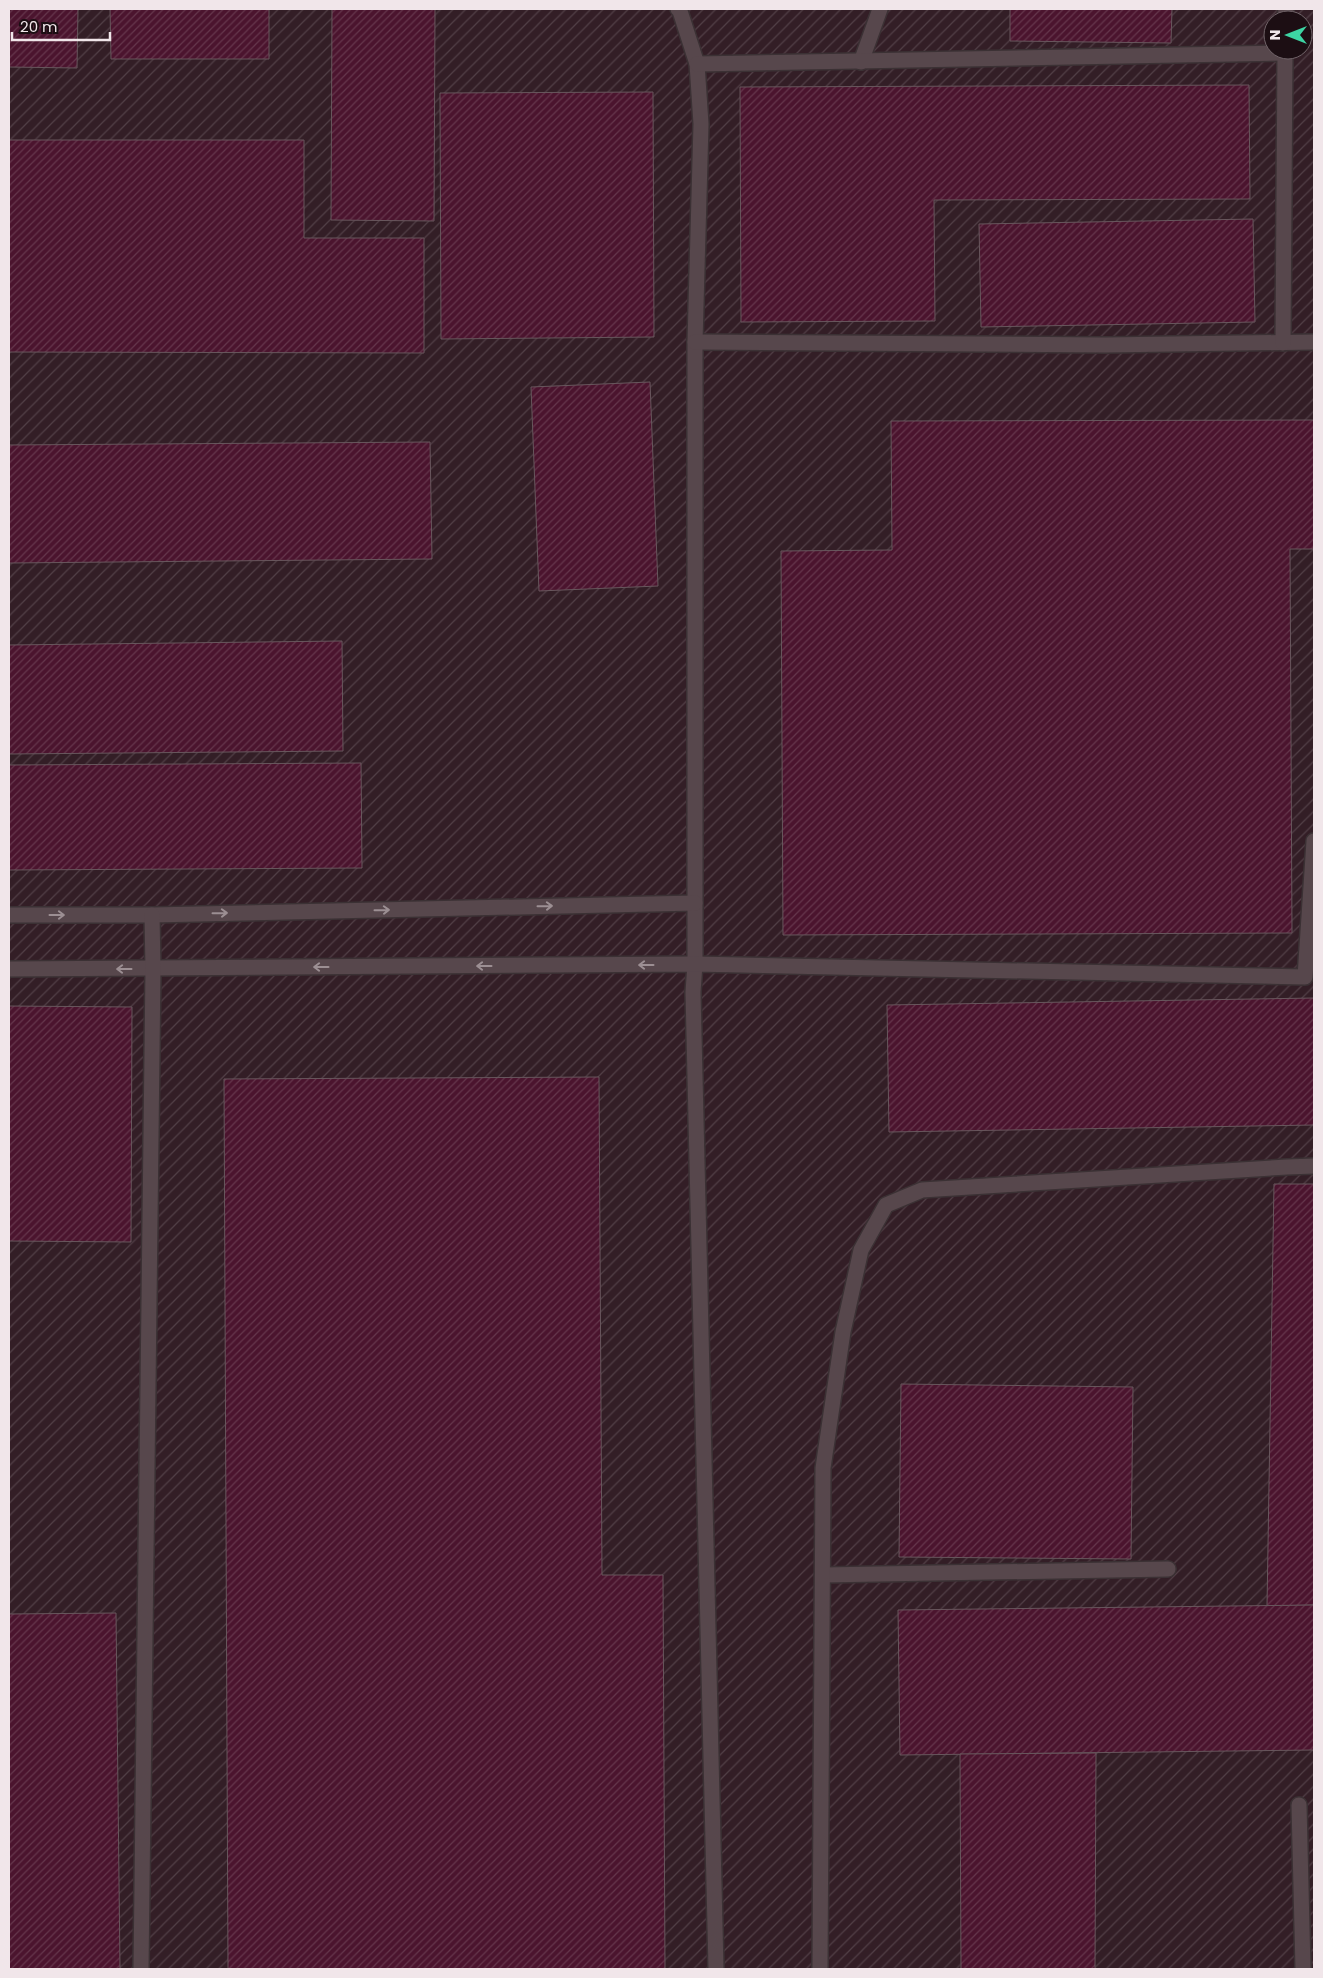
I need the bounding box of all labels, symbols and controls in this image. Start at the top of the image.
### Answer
scale bar [12,10,110,42]
north arrow [1263,10,1313,60]
text: 20 m [20,16,58,37]
text: N [1265,30,1285,40]
one-way arrow [537,902,553,911]
one-way arrow [374,905,390,915]
one-way arrow [212,909,228,918]
one-way arrow [49,910,65,920]
one-way arrow [638,960,654,969]
one-way arrow [476,961,492,971]
one-way arrow [313,962,330,972]
one-way arrow [116,964,132,974]

